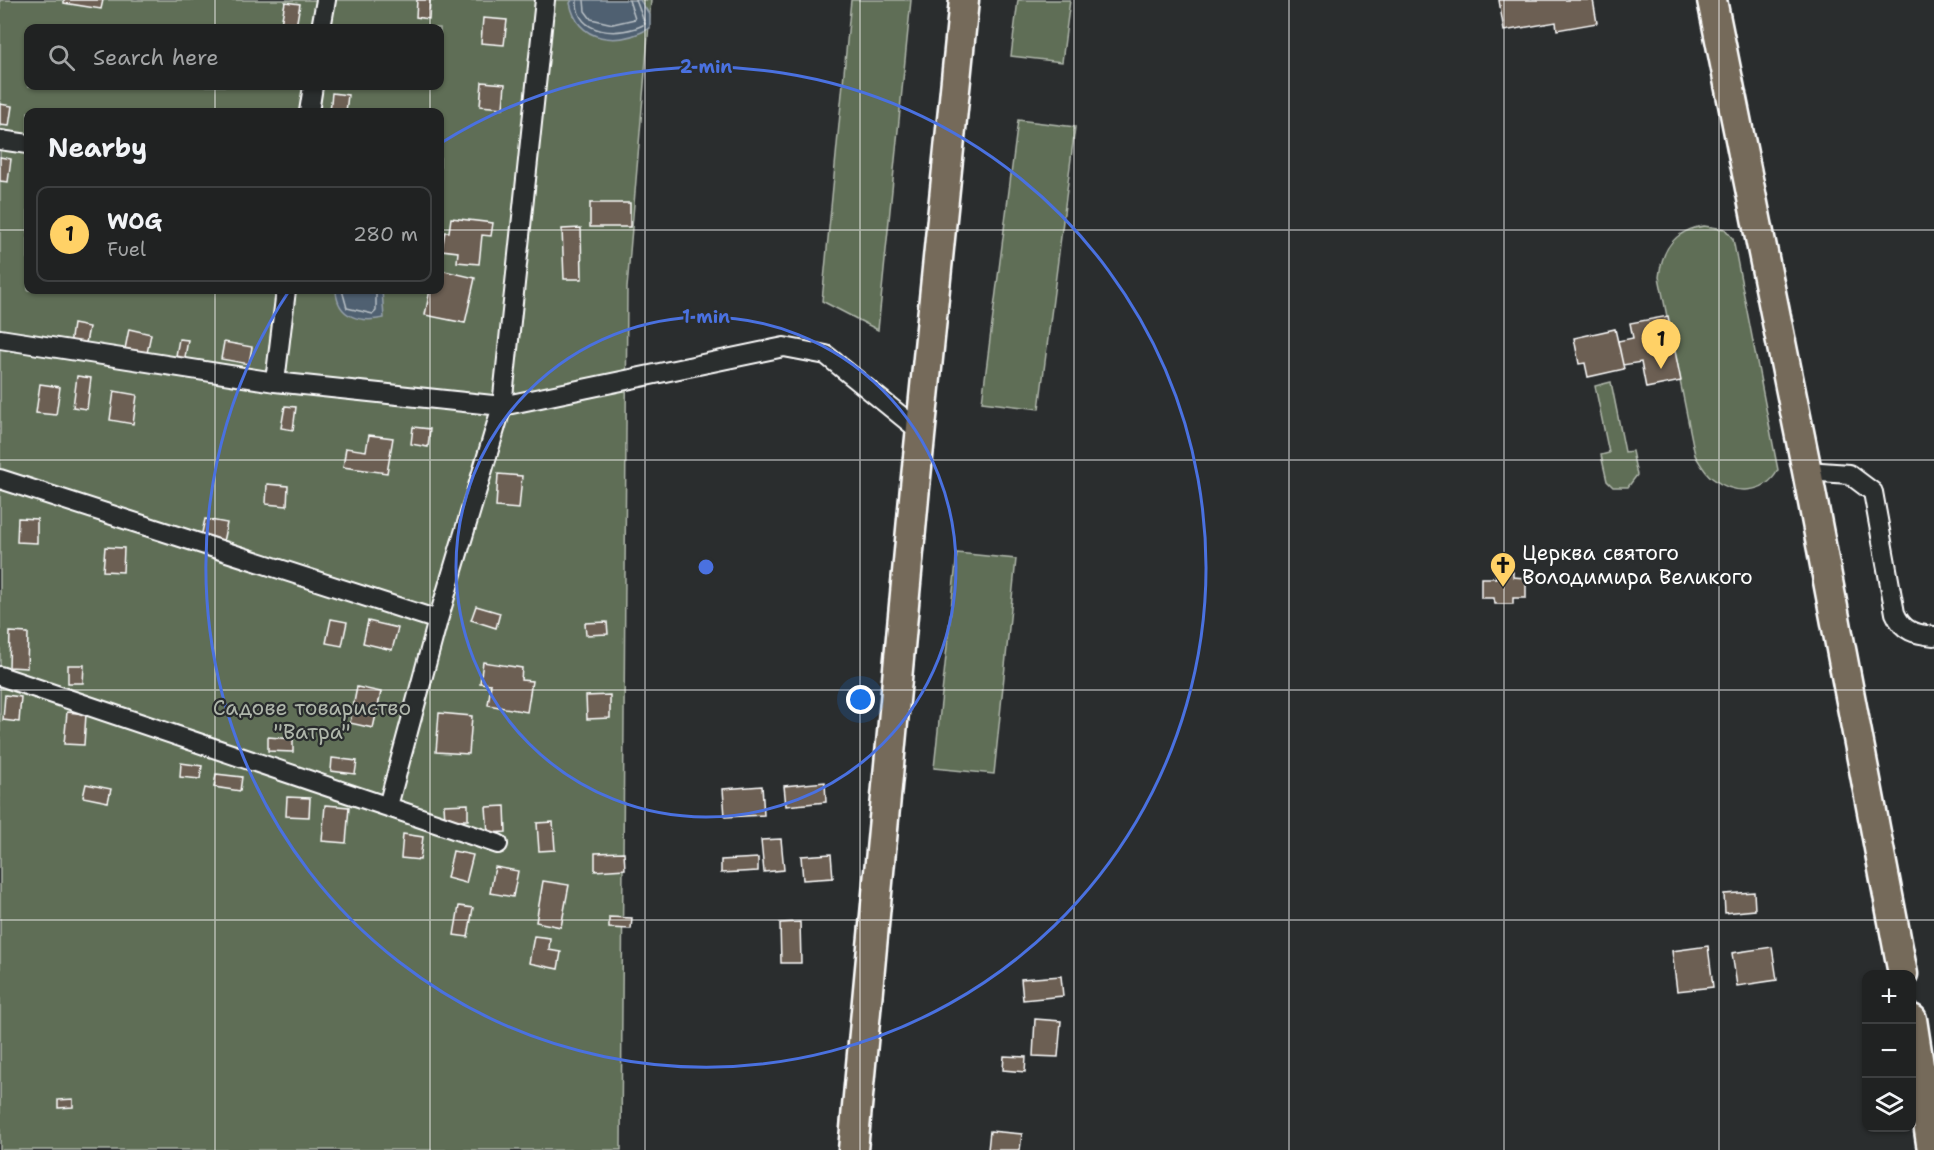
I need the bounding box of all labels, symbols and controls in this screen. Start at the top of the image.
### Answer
search box [24,24,444,90]
icon: search [45,41,78,74]
text: Search here [93,43,219,72]
text: 2 min [680,55,732,79]
text: Nearby [48,130,147,165]
text: WOG [107,207,162,236]
text: 1 [65,221,74,247]
text: 280 m [353,221,418,247]
text: Fuel [107,236,146,262]
text: 1 min [682,305,730,329]
pin: 1 [1642,320,1680,369]
place label: Церква святого Володимира Великого [1522,539,1753,591]
church icon: Церква святого Володимира Великого [1488,550,1518,588]
centre of rings [696,557,716,577]
your location [846,685,875,714]
park label: Садове товариство "Ватра" [213,694,411,746]
map controls [1862,970,1916,1132]
button: + [1862,970,1916,1024]
button: − [1862,1024,1916,1078]
button: layers [1862,1078,1916,1132]

